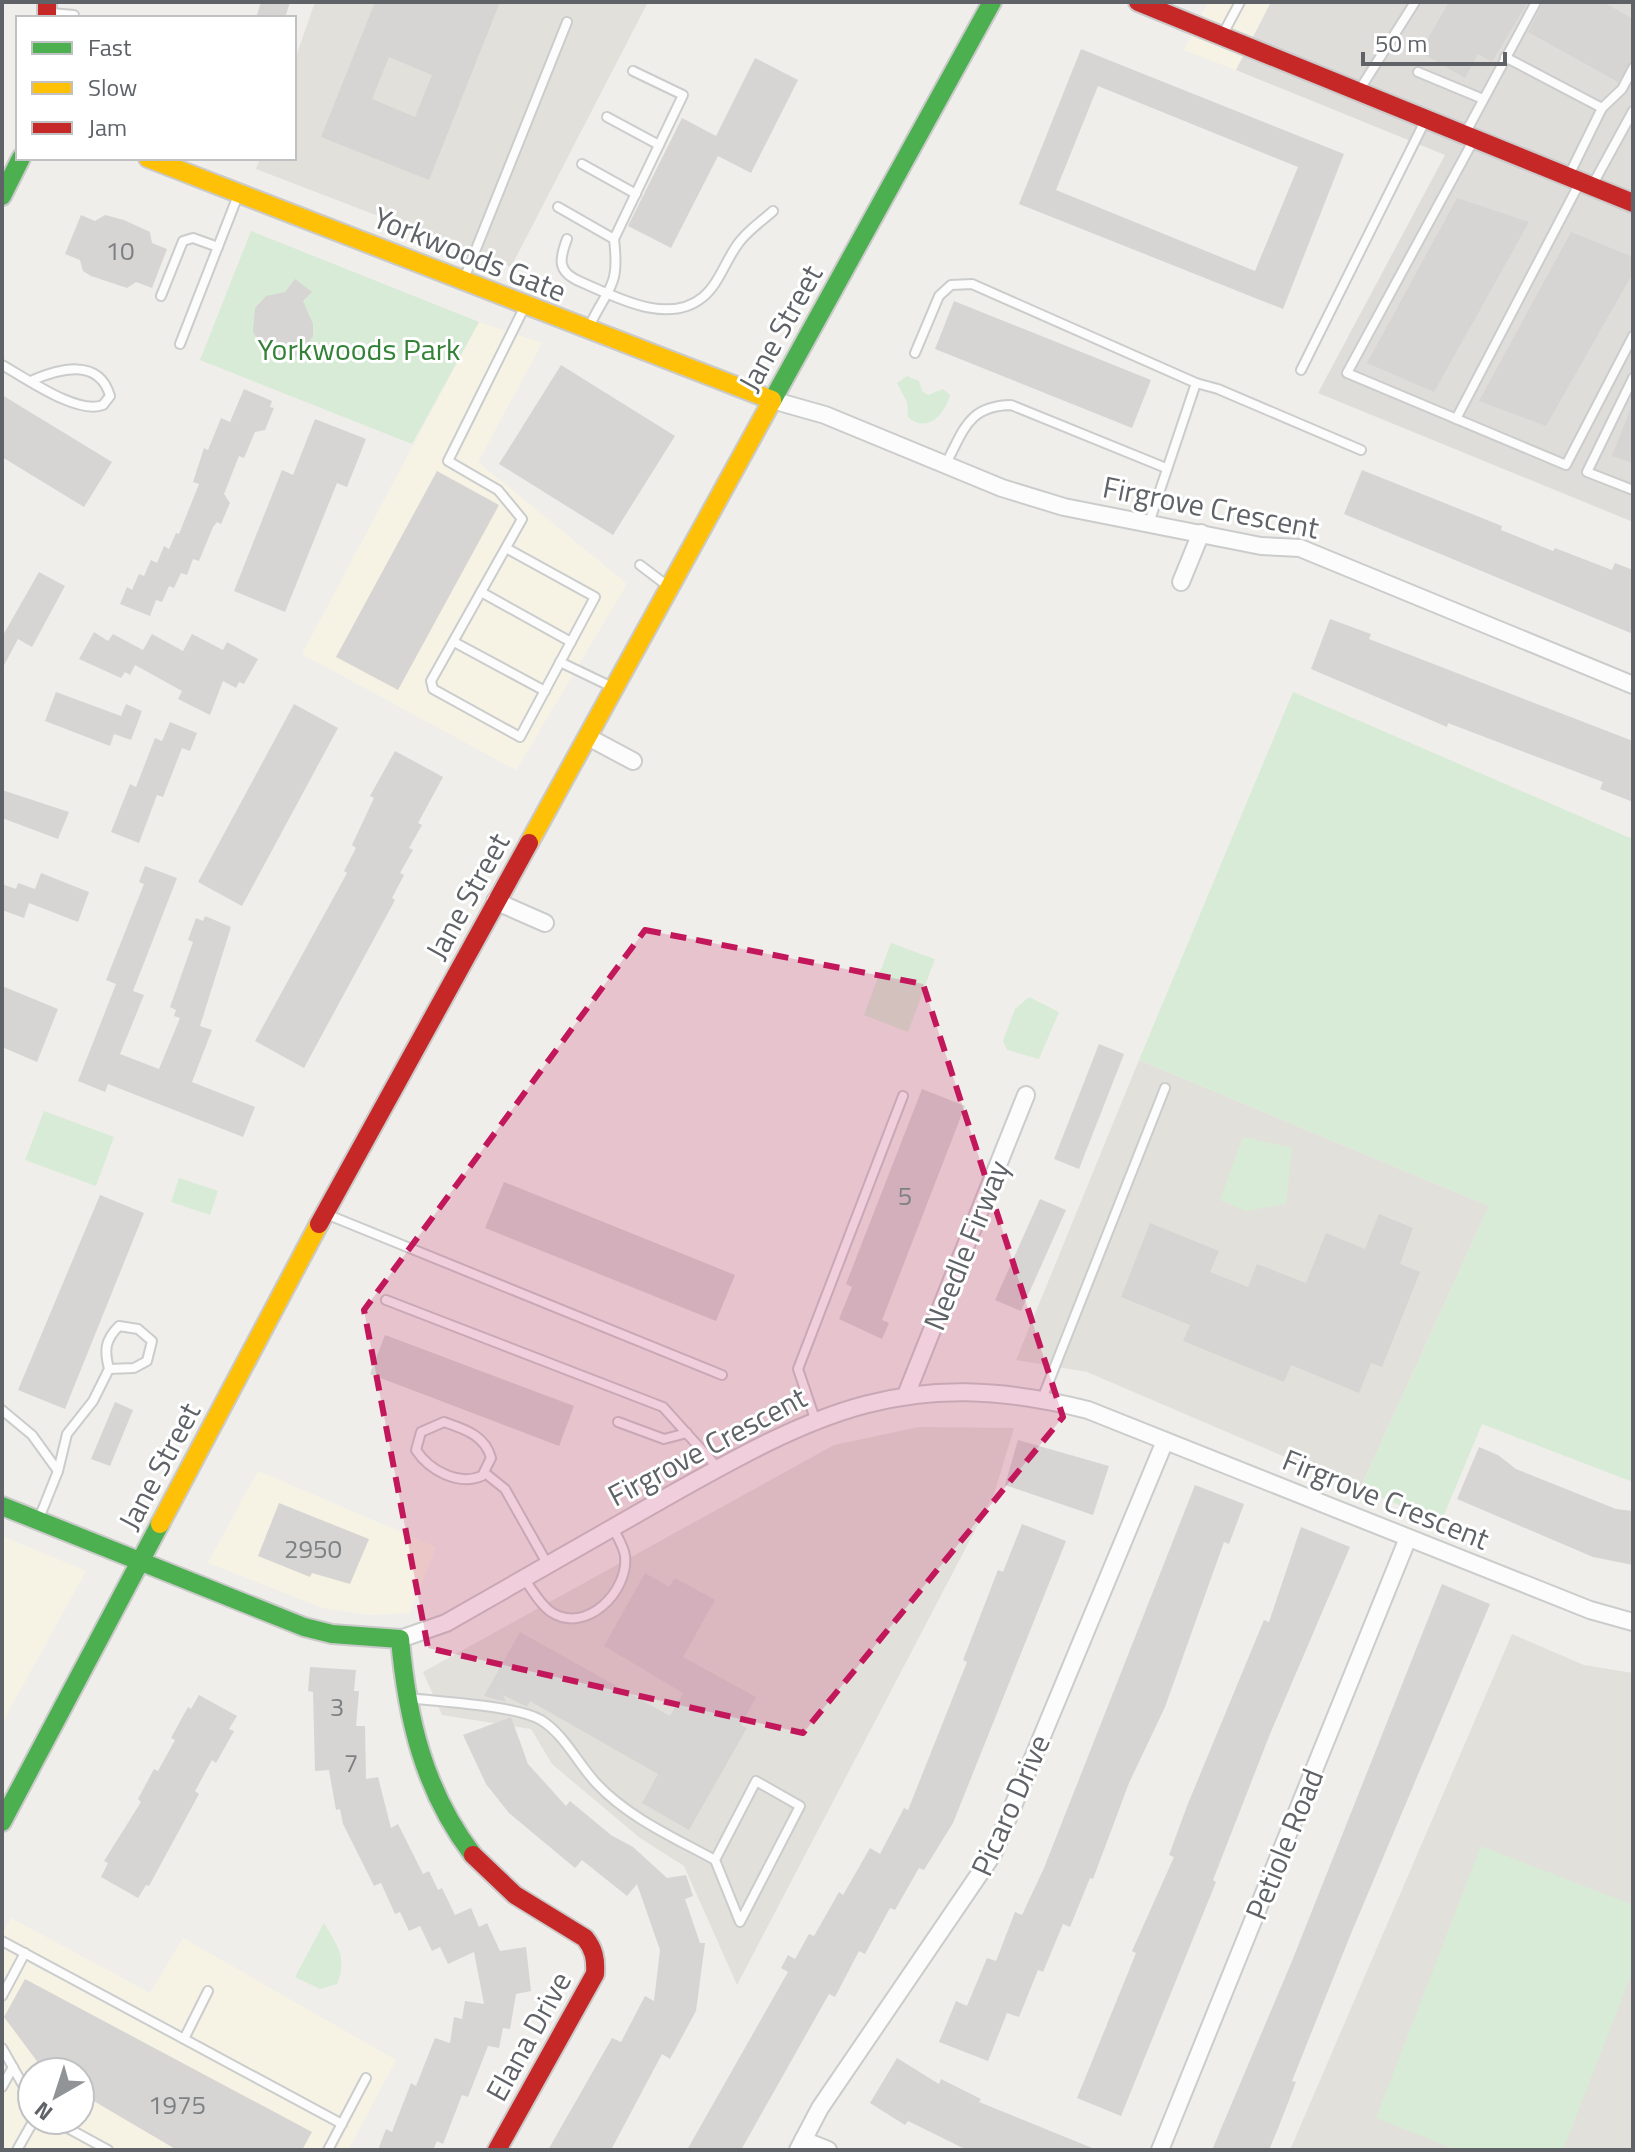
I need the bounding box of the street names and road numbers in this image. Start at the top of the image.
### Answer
street label: Yorkwoods Gate [367,194,573,314]
street label: Jane Street [726,256,834,400]
street label: Firgrove Crescent [1099,463,1324,551]
street label: Jane Street [413,824,521,968]
street label: Needle Firway [911,1153,1021,1337]
street label: Firgrove Crescent [599,1374,815,1518]
street label: Jane Street [106,1393,212,1538]
street label: Firgrove Crescent [1276,1437,1497,1562]
street label: Picaro Drive [958,1727,1062,1883]
street label: Petiole Road [1233,1762,1335,1926]
street label: Elana Drive [473,1963,583,2109]

